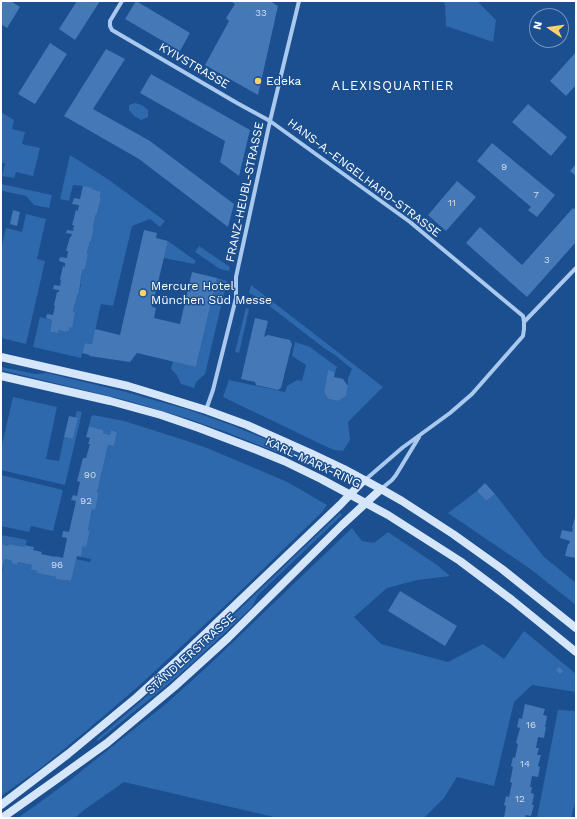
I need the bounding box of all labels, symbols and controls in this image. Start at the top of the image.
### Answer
house number: 33 [255,7,267,19]
north arrow [529,8,569,48]
text: N [531,20,545,31]
street label: KYIVSTRASSE [156,40,232,92]
place label: Edeka [266,74,301,88]
marker: Edeka [253,76,263,86]
district label: ALEXISQUARTIER [332,78,454,94]
street label: HANS-A.-ENGELHARD-STRASSE [285,116,443,240]
street label: FRANZ-HEUBL-STRASSE [223,121,267,263]
house number: 9 [501,161,507,173]
house number: 7 [533,189,539,201]
house number: 11 [448,197,456,209]
house number: 3 [544,254,550,266]
place label: Mercure Hotel München Süd Messe [151,279,272,307]
marker: Mercure Hotel München Süd Messe [138,288,148,298]
street label: KARL-MARX-RING [263,435,363,491]
house number: 90 [84,469,96,481]
house number: 92 [80,495,92,507]
house number: 96 [51,559,63,571]
street label: STÄNDLERSTRASSE [143,610,239,698]
house number: 16 [526,719,536,731]
house number: 14 [520,758,530,770]
house number: 12 [515,793,525,805]

